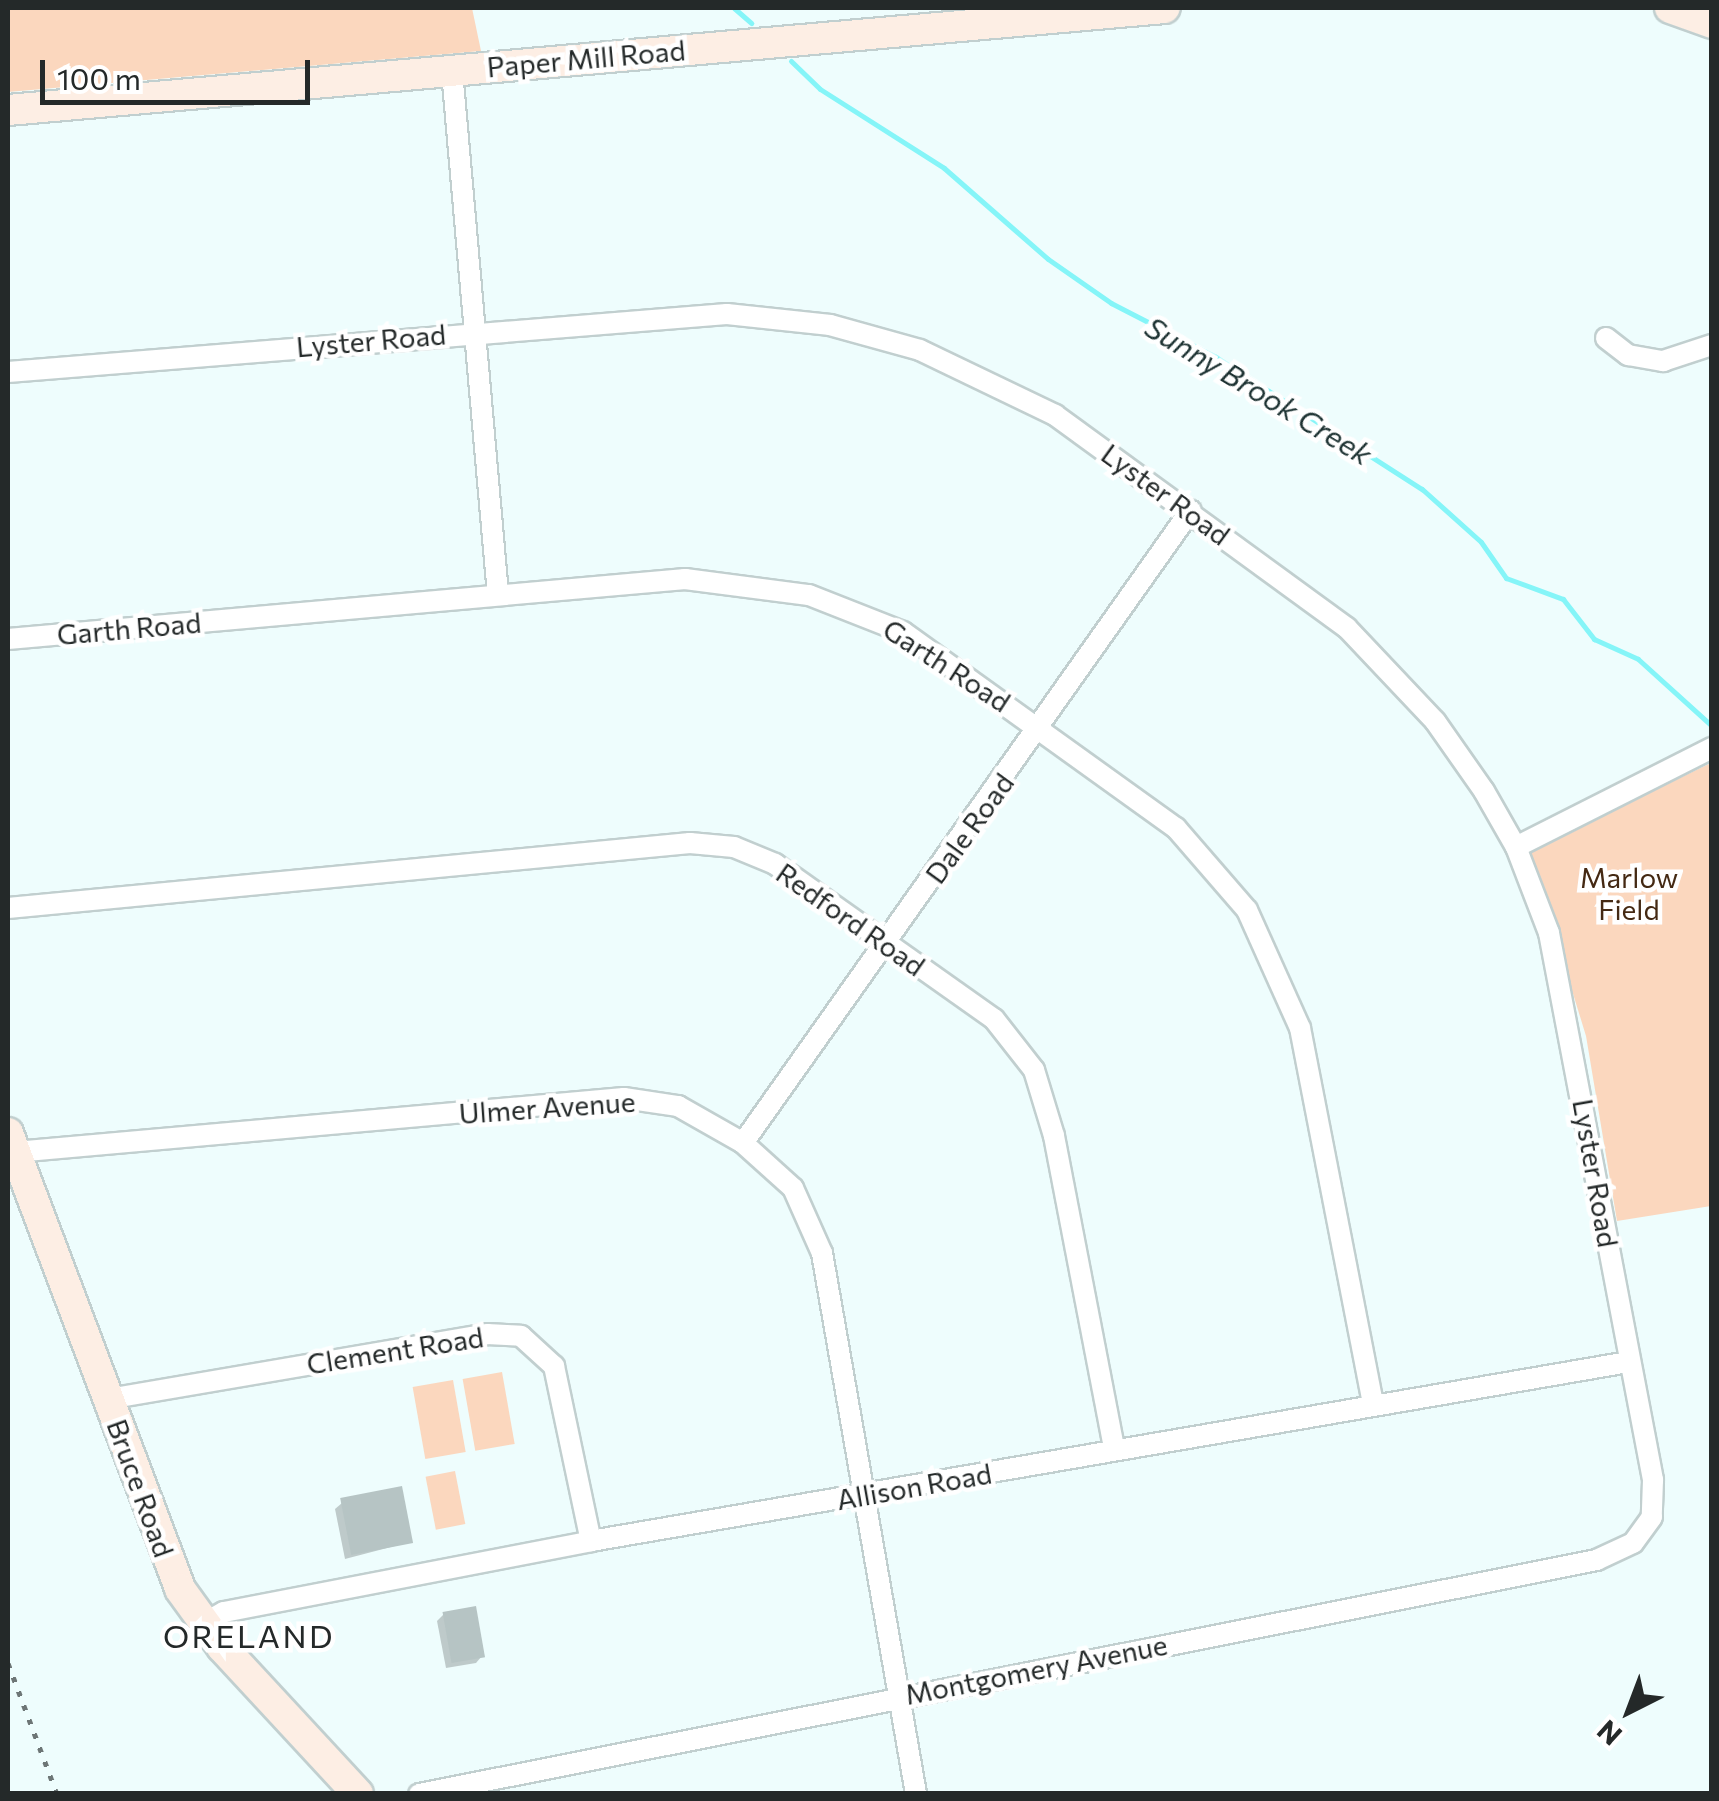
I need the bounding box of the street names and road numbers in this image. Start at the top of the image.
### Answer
street label: Paper Mill Road [485,33,687,83]
street label: Lyster Road [295,317,447,363]
street label: Lyster Road [1095,436,1237,552]
street label: Garth Road [55,605,203,651]
street label: Garth Road [877,612,1017,718]
street label: Dale Road [918,766,1020,890]
street label: Redford Road [770,855,932,983]
street label: Ulmer Avenue [458,1084,636,1130]
street label: Lyster Road [1566,1096,1626,1250]
street label: Clement Road [304,1319,486,1381]
street label: Bruce Road [101,1414,181,1562]
street label: Allison Road [834,1456,994,1516]
street label: Montgomery Avenue [902,1627,1170,1711]

